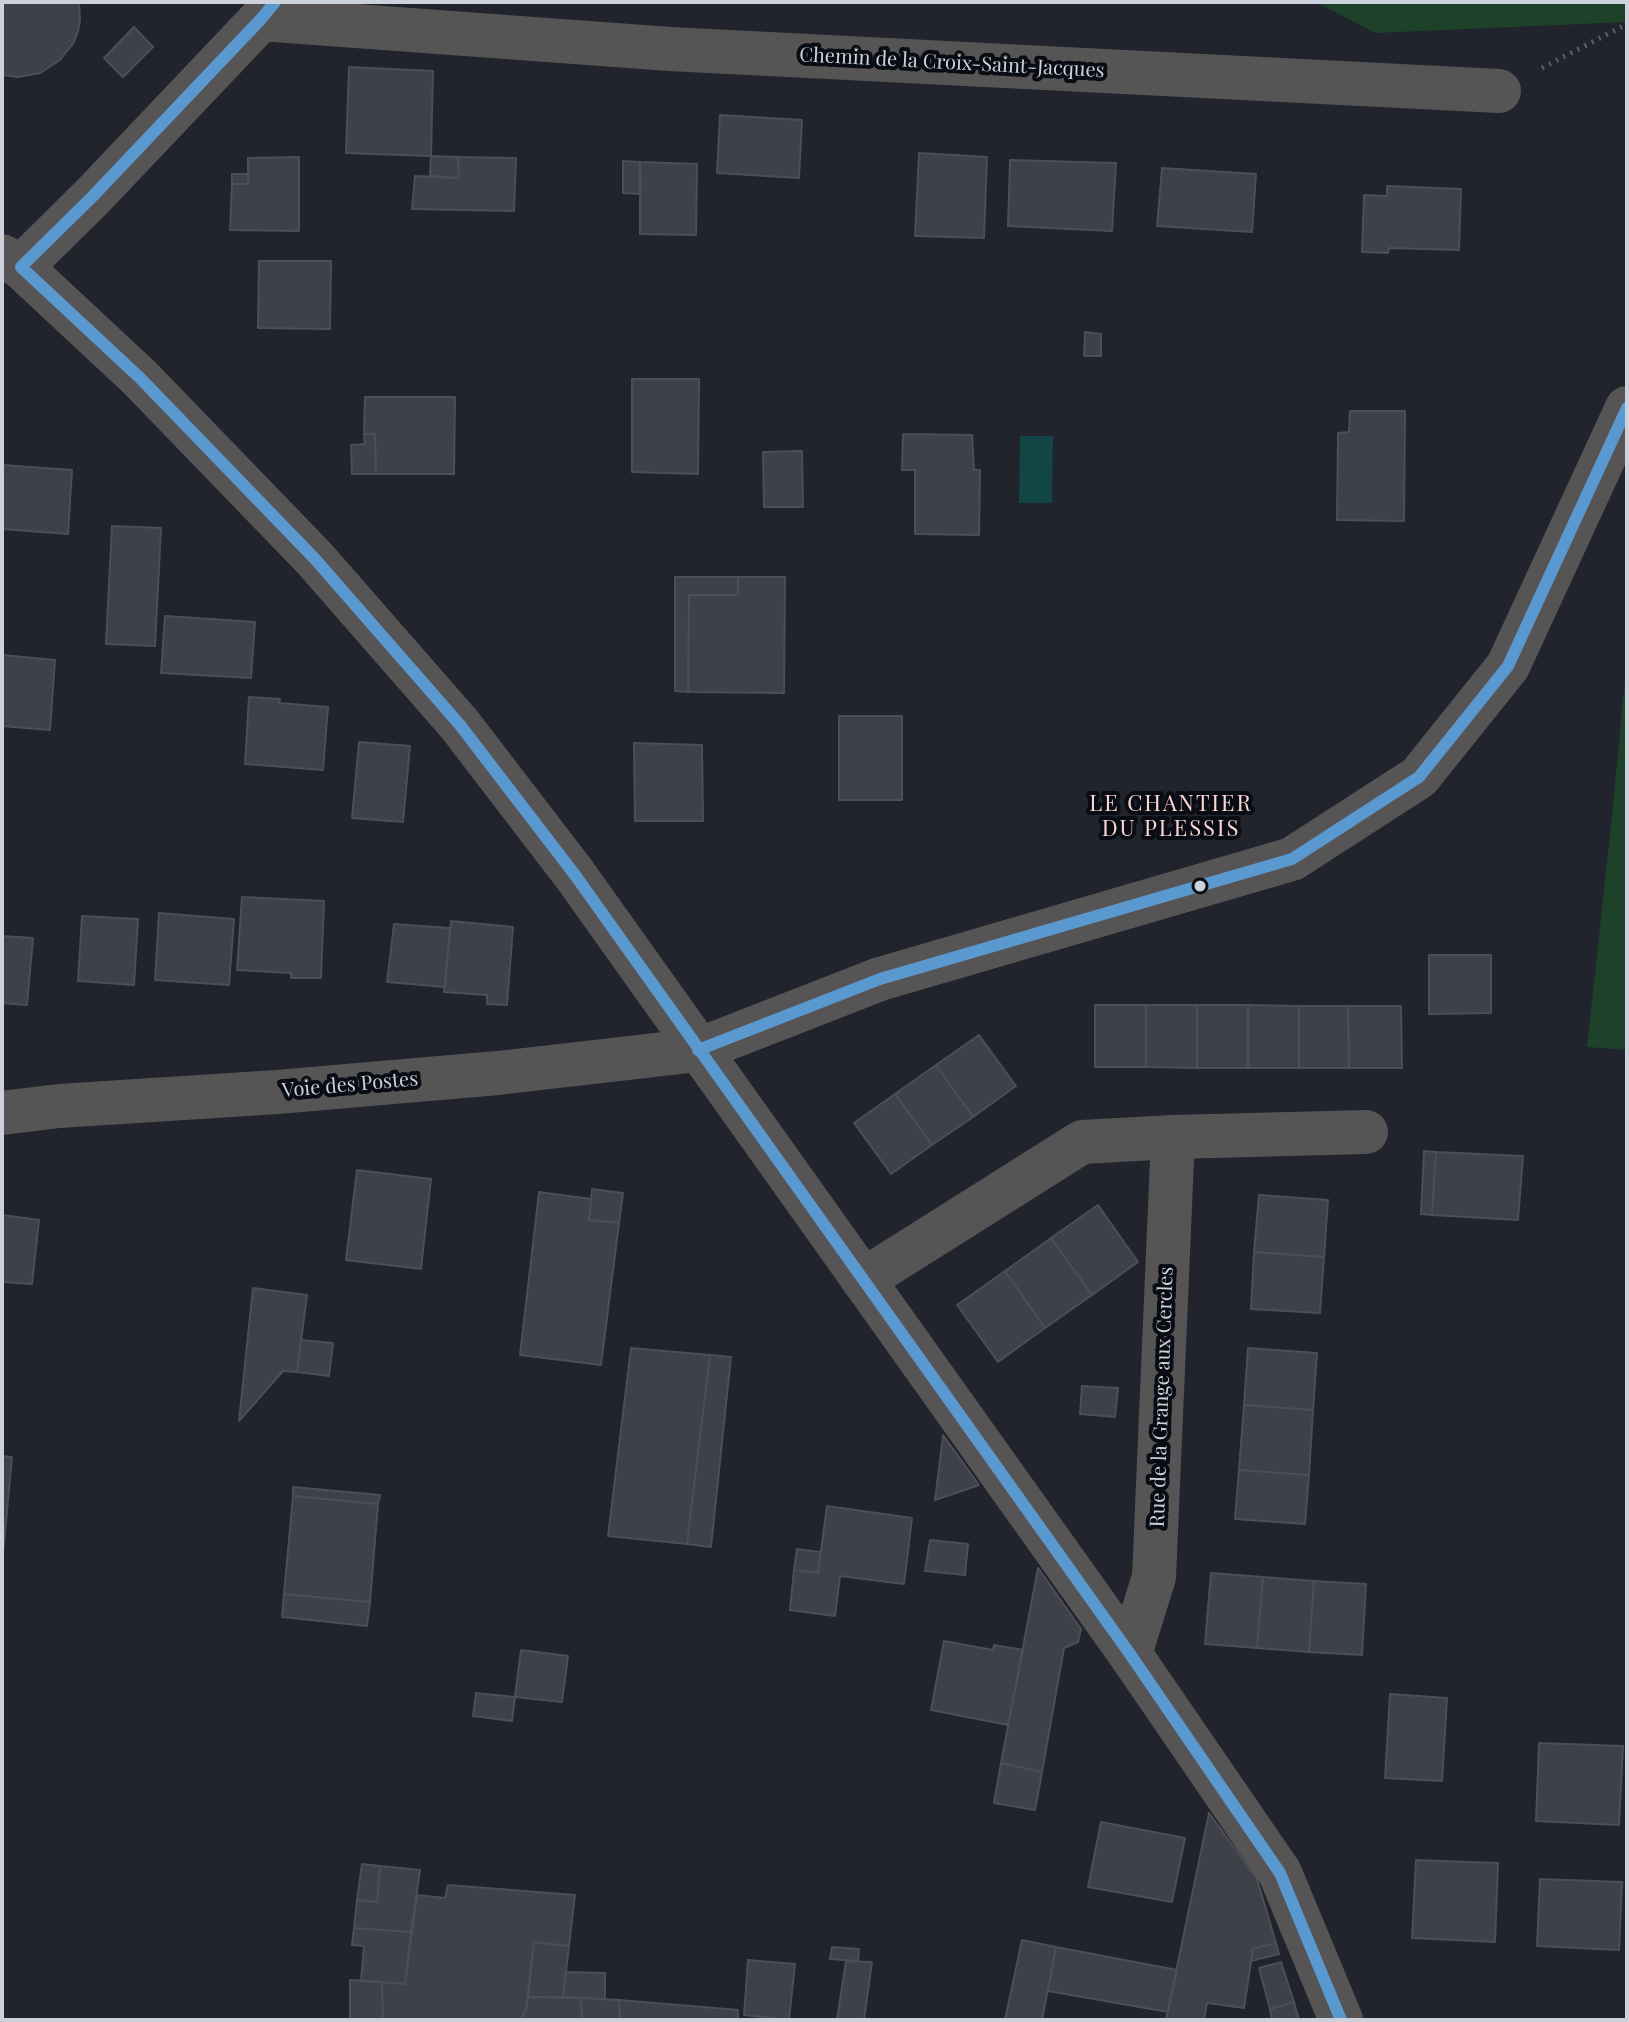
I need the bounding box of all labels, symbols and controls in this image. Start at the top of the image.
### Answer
street label: Chemin de la Croix-Saint-Jacques [799,43,1105,83]
district label: LE CHANTIER DU PLESSIS [1089,791,1253,842]
unlabelled marker [1192,878,1208,894]
street label: Voie des Postes [281,1067,419,1103]
street label: Rue de la Grange aux Cercles [1145,1266,1179,1528]

